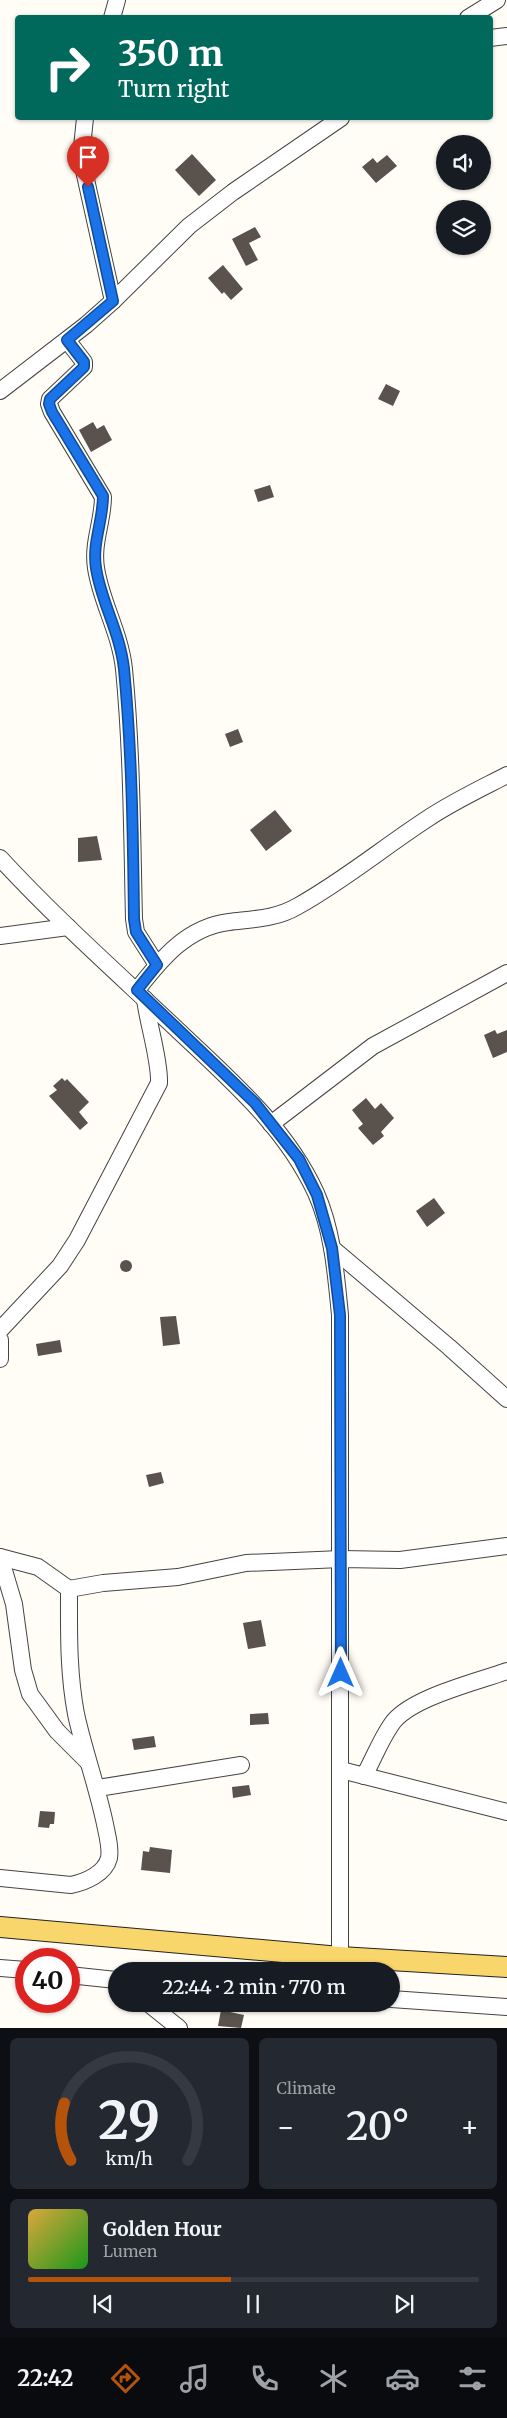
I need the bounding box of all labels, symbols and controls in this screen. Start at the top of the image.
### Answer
text: 350 m [118,32,223,76]
icon: right [35,35,100,100]
text: Turn right [118,75,229,103]
map controls [436,135,491,255]
button: sound [436,135,491,190]
pin [67,136,109,187]
icon: arrive [74,143,102,171]
button: layers [436,200,491,255]
position arrow [314,1646,366,1698]
speed limit sign: 40 [15,1948,80,2013]
text: 22:44 · 2 min · 770 m [162,1975,346,1999]
text: Climate [277,2078,336,2098]
text: 29 [98,2088,160,2153]
text: 20° [346,2103,410,2150]
text: − [277,2109,295,2145]
text: + [460,2109,479,2145]
text: km/h [106,2147,153,2170]
text: Golden Hour [103,2217,222,2241]
text: Lumen [103,2241,157,2261]
icon: previous [89,2290,117,2318]
icon: pause [239,2290,267,2318]
icon: next [390,2290,418,2318]
icon: directions [108,2361,143,2396]
icon: music [177,2361,212,2396]
icon: phone [247,2361,282,2396]
icon: climate [316,2361,351,2396]
icon: car [385,2361,420,2396]
icon: filters [455,2361,490,2396]
text: 22:42 [17,2364,73,2392]

